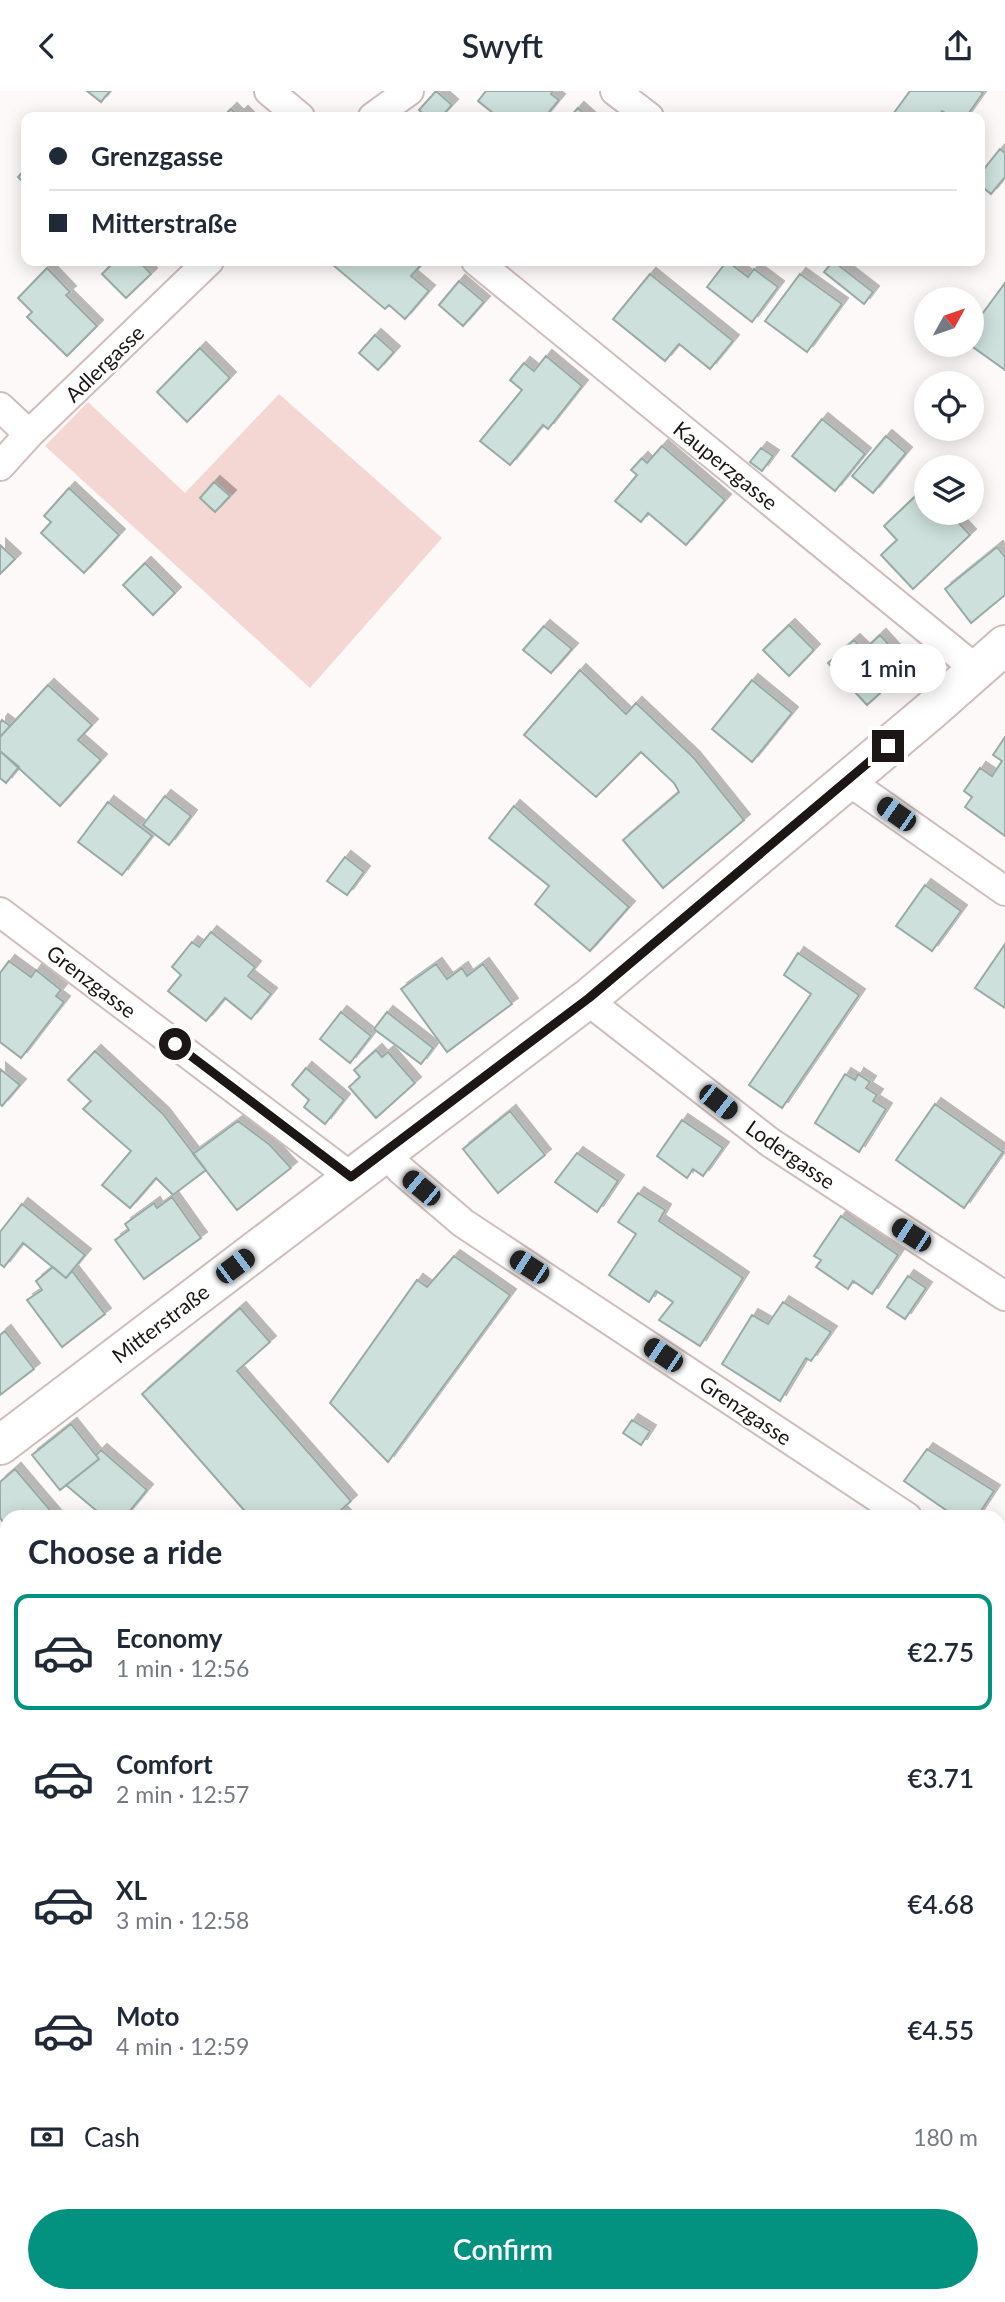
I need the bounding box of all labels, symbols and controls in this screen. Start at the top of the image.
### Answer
text: Swyft [462,26,543,65]
icon: back [28,27,66,65]
icon: share [939,27,977,65]
text: Grenzgasse [91,140,223,172]
text: Mitterstraße [91,207,237,239]
north arrow [914,287,984,357]
map controls [914,287,984,525]
street label: Adlergasse [59,319,149,407]
button: locate [914,371,984,441]
street label: Kauperzgasse [669,415,783,515]
button: layers [914,455,984,525]
callout: 1 min [830,645,946,693]
text: 1 min [860,654,916,682]
route end [872,730,904,762]
car [873,793,920,835]
street label: Grenzgasse [42,939,142,1023]
route start [159,1028,191,1060]
car [695,1081,742,1123]
street label: Lodergasse [742,1114,840,1194]
car [399,1166,444,1210]
car [888,1215,935,1255]
car [212,1245,259,1287]
car [506,1247,553,1287]
street label: Mitterstraße [106,1278,214,1368]
car [640,1335,687,1375]
street label: Grenzgasse [695,1370,797,1450]
text: Choose a ride [28,1532,222,1571]
icon: car [32,1621,95,1684]
text: Economy [116,1622,222,1654]
text: €2.75 [908,1636,974,1668]
text: 1 min · 12:56 [116,1654,249,1682]
icon: car [32,1747,95,1810]
text: Comfort [116,1748,213,1780]
text: €3.71 [908,1762,974,1794]
text: 2 min · 12:57 [116,1780,249,1808]
icon: car [32,1873,95,1936]
text: XL [116,1874,147,1906]
text: €4.68 [908,1888,974,1920]
text: 3 min · 12:58 [116,1906,249,1934]
icon: car [32,1999,95,2062]
text: Moto [116,2000,179,2032]
text: €4.55 [908,2014,974,2046]
text: 4 min · 12:59 [116,2032,249,2060]
icon: cash [28,2118,66,2156]
text: Cash [84,2121,140,2153]
text: 180 m [913,2123,978,2151]
button: Confirm [28,2209,978,2289]

